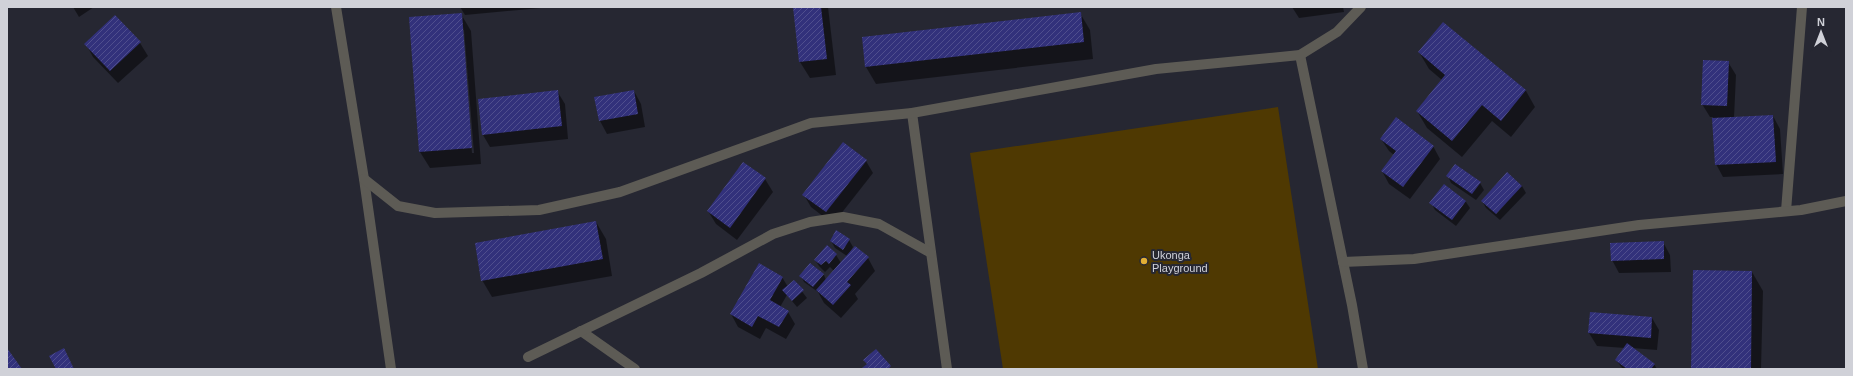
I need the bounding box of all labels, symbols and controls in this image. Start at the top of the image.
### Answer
north arrow [1801,12,1841,52]
text: N [1817,16,1825,28]
place label: Ukonga Playground [1152,249,1208,274]
marker: Ukonga Playground [1139,256,1149,266]

